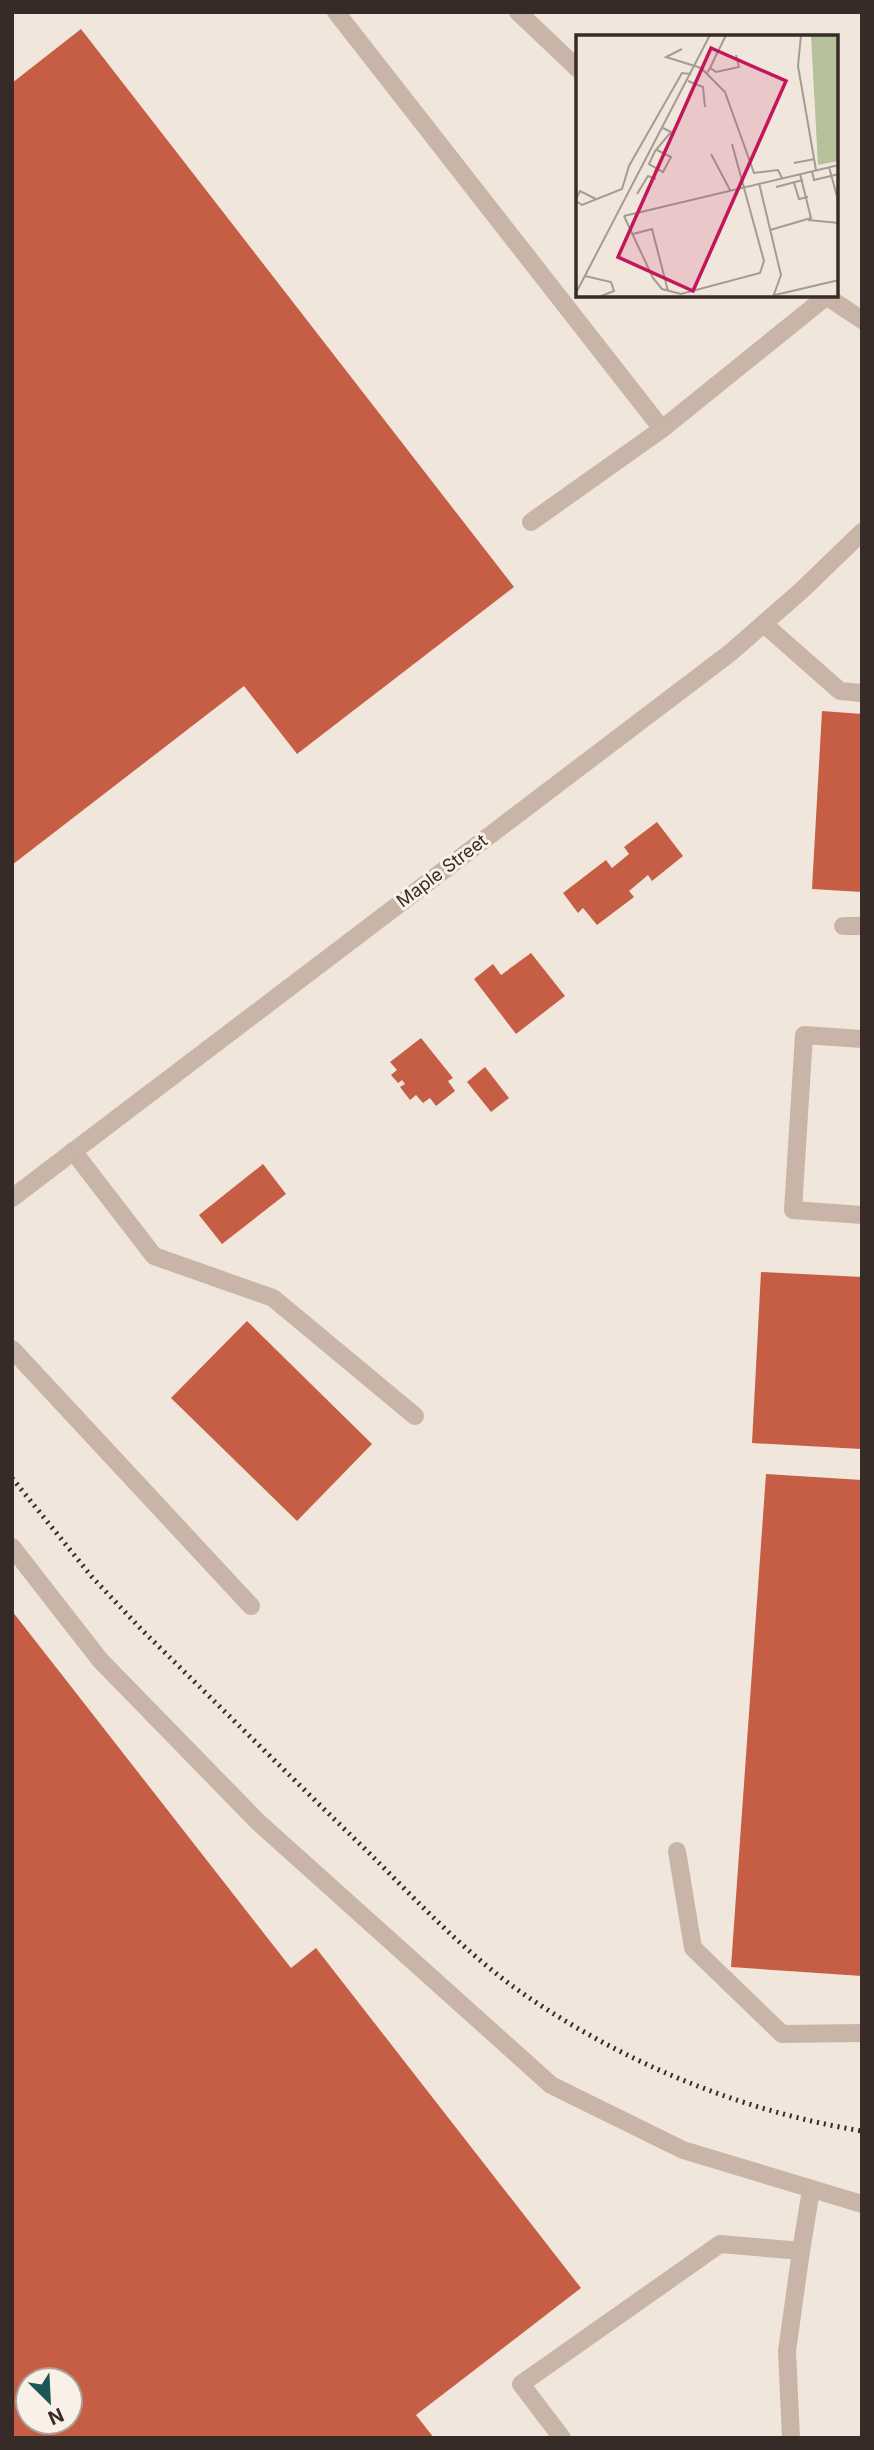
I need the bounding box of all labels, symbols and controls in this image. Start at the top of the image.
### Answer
inset map [576,35,839,298]
street label: Maple Street [392,830,491,912]
north arrow [14,2366,84,2436]
text: N [44,2403,67,2430]

